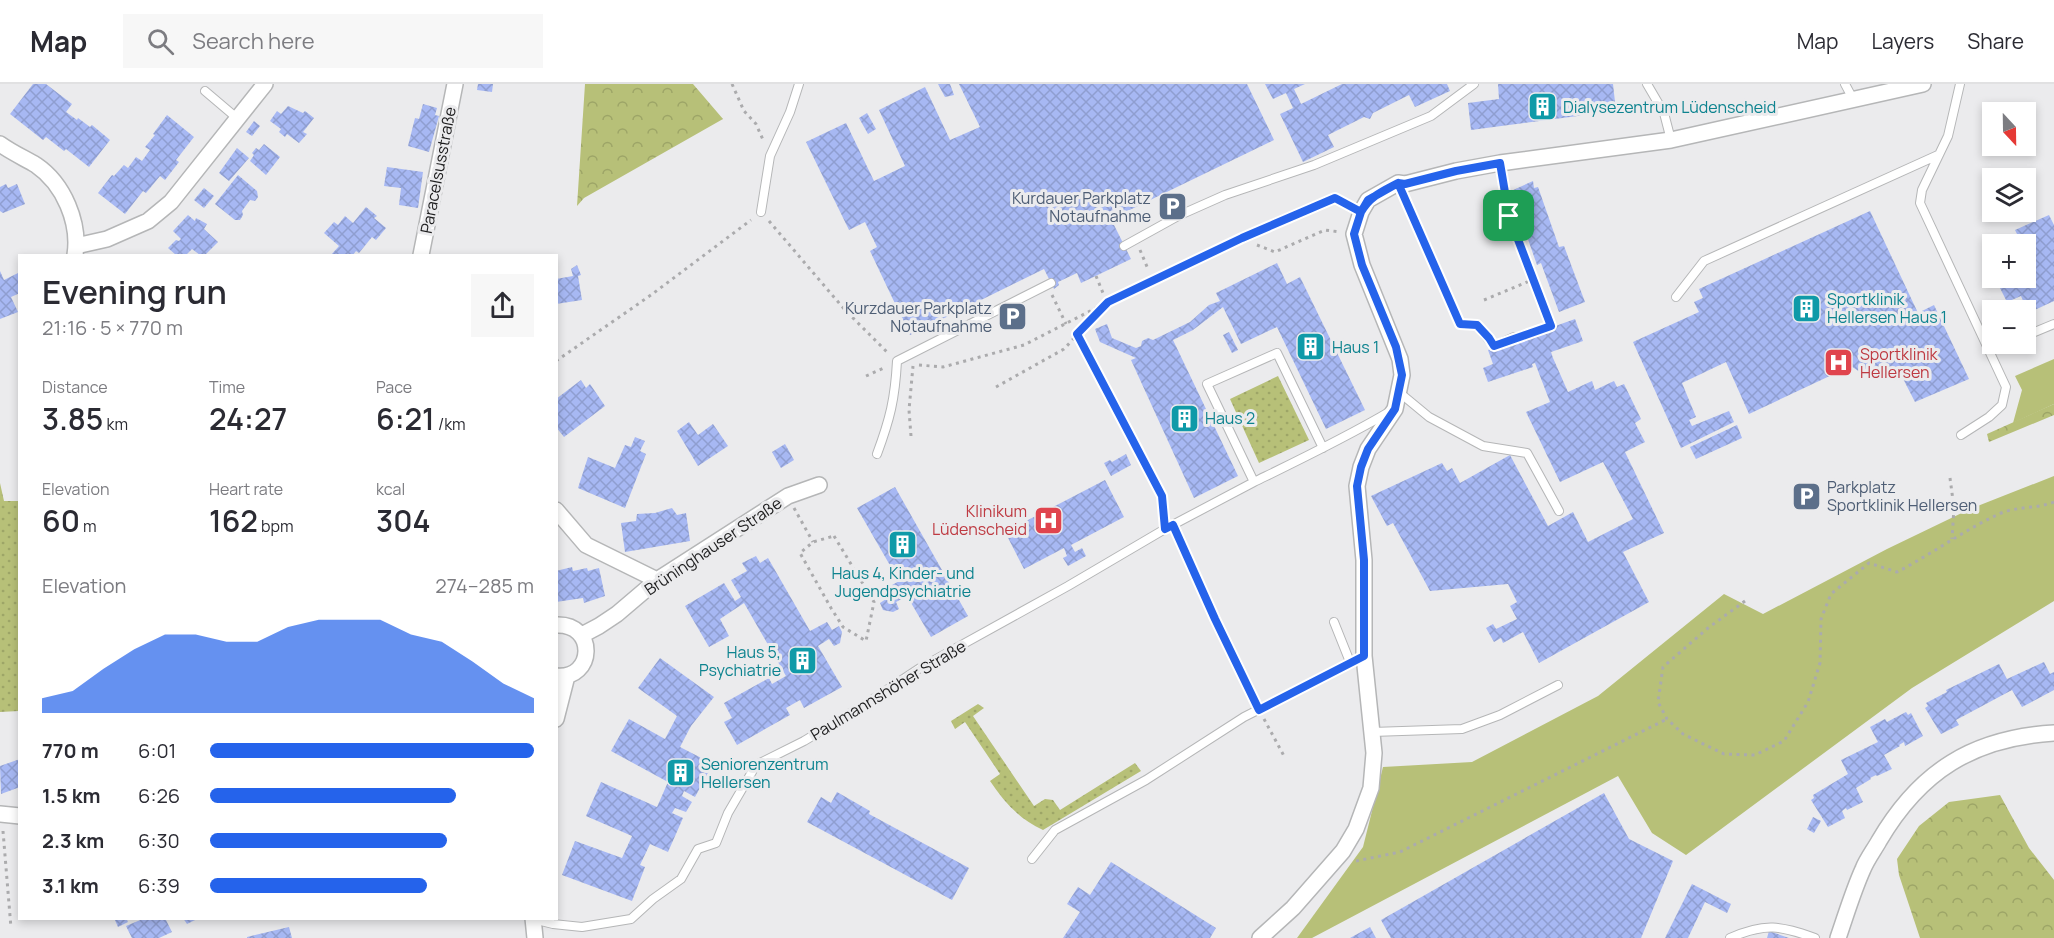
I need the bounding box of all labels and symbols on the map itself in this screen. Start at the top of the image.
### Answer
building icon: Dialysezentrum Lüdenscheid [1526,91,1558,123]
place label: Dialysezentrum Lüdenscheid [1563,96,1776,118]
north arrow [1982,102,2036,156]
street label: Paracelsusstraße [415,105,461,235]
place label: Kurdauer Parkplatz Notaufnahme [1012,187,1151,227]
pin [1483,190,1534,241]
parking icon: Kurdauer Parkplatz Notaufnahme [1156,191,1188,223]
place label: Sportklinik Hellersen Haus 1 [1827,288,1947,328]
building icon: Sportklinik Hellersen Haus 1 [1790,292,1822,324]
place label: Kurzdauer Parkplatz Notaufnahme [845,297,992,337]
parking icon: Kurzdauer Parkplatz Notaufnahme [997,301,1029,333]
building icon: Haus 1 [1295,331,1327,363]
place label: Haus 1 [1332,336,1379,358]
place label: Sportklinik Hellersen [1860,343,1939,383]
hospital icon: Sportklinik Hellersen [1823,347,1855,379]
building icon: Haus 2 [1168,402,1200,434]
place label: Haus 2 [1205,407,1255,429]
place label: Parkplatz Sportklinik Hellersen [1827,476,1977,516]
parking icon: Parkplatz Sportklinik Hellersen [1790,480,1822,512]
street label: Brüninghauser Straße [640,492,786,600]
place label: Klinikum Lüdenscheid [932,500,1027,540]
hospital icon: Klinikum Lüdenscheid [1032,504,1064,536]
building icon: Haus 4, Kinder- und Jugendpsychiatrie [887,529,919,561]
place label: Haus 4, Kinder- und Jugendpsychiatrie [831,562,975,602]
street label: Paulmannshöher Straße [806,635,970,745]
place label: Haus 5, Psychiatrie [699,641,781,681]
building icon: Haus 5, Psychiatrie [786,645,818,677]
place label: Seniorenzentrum Hellersen [701,753,829,793]
building icon: Seniorenzentrum Hellersen [664,757,696,789]

